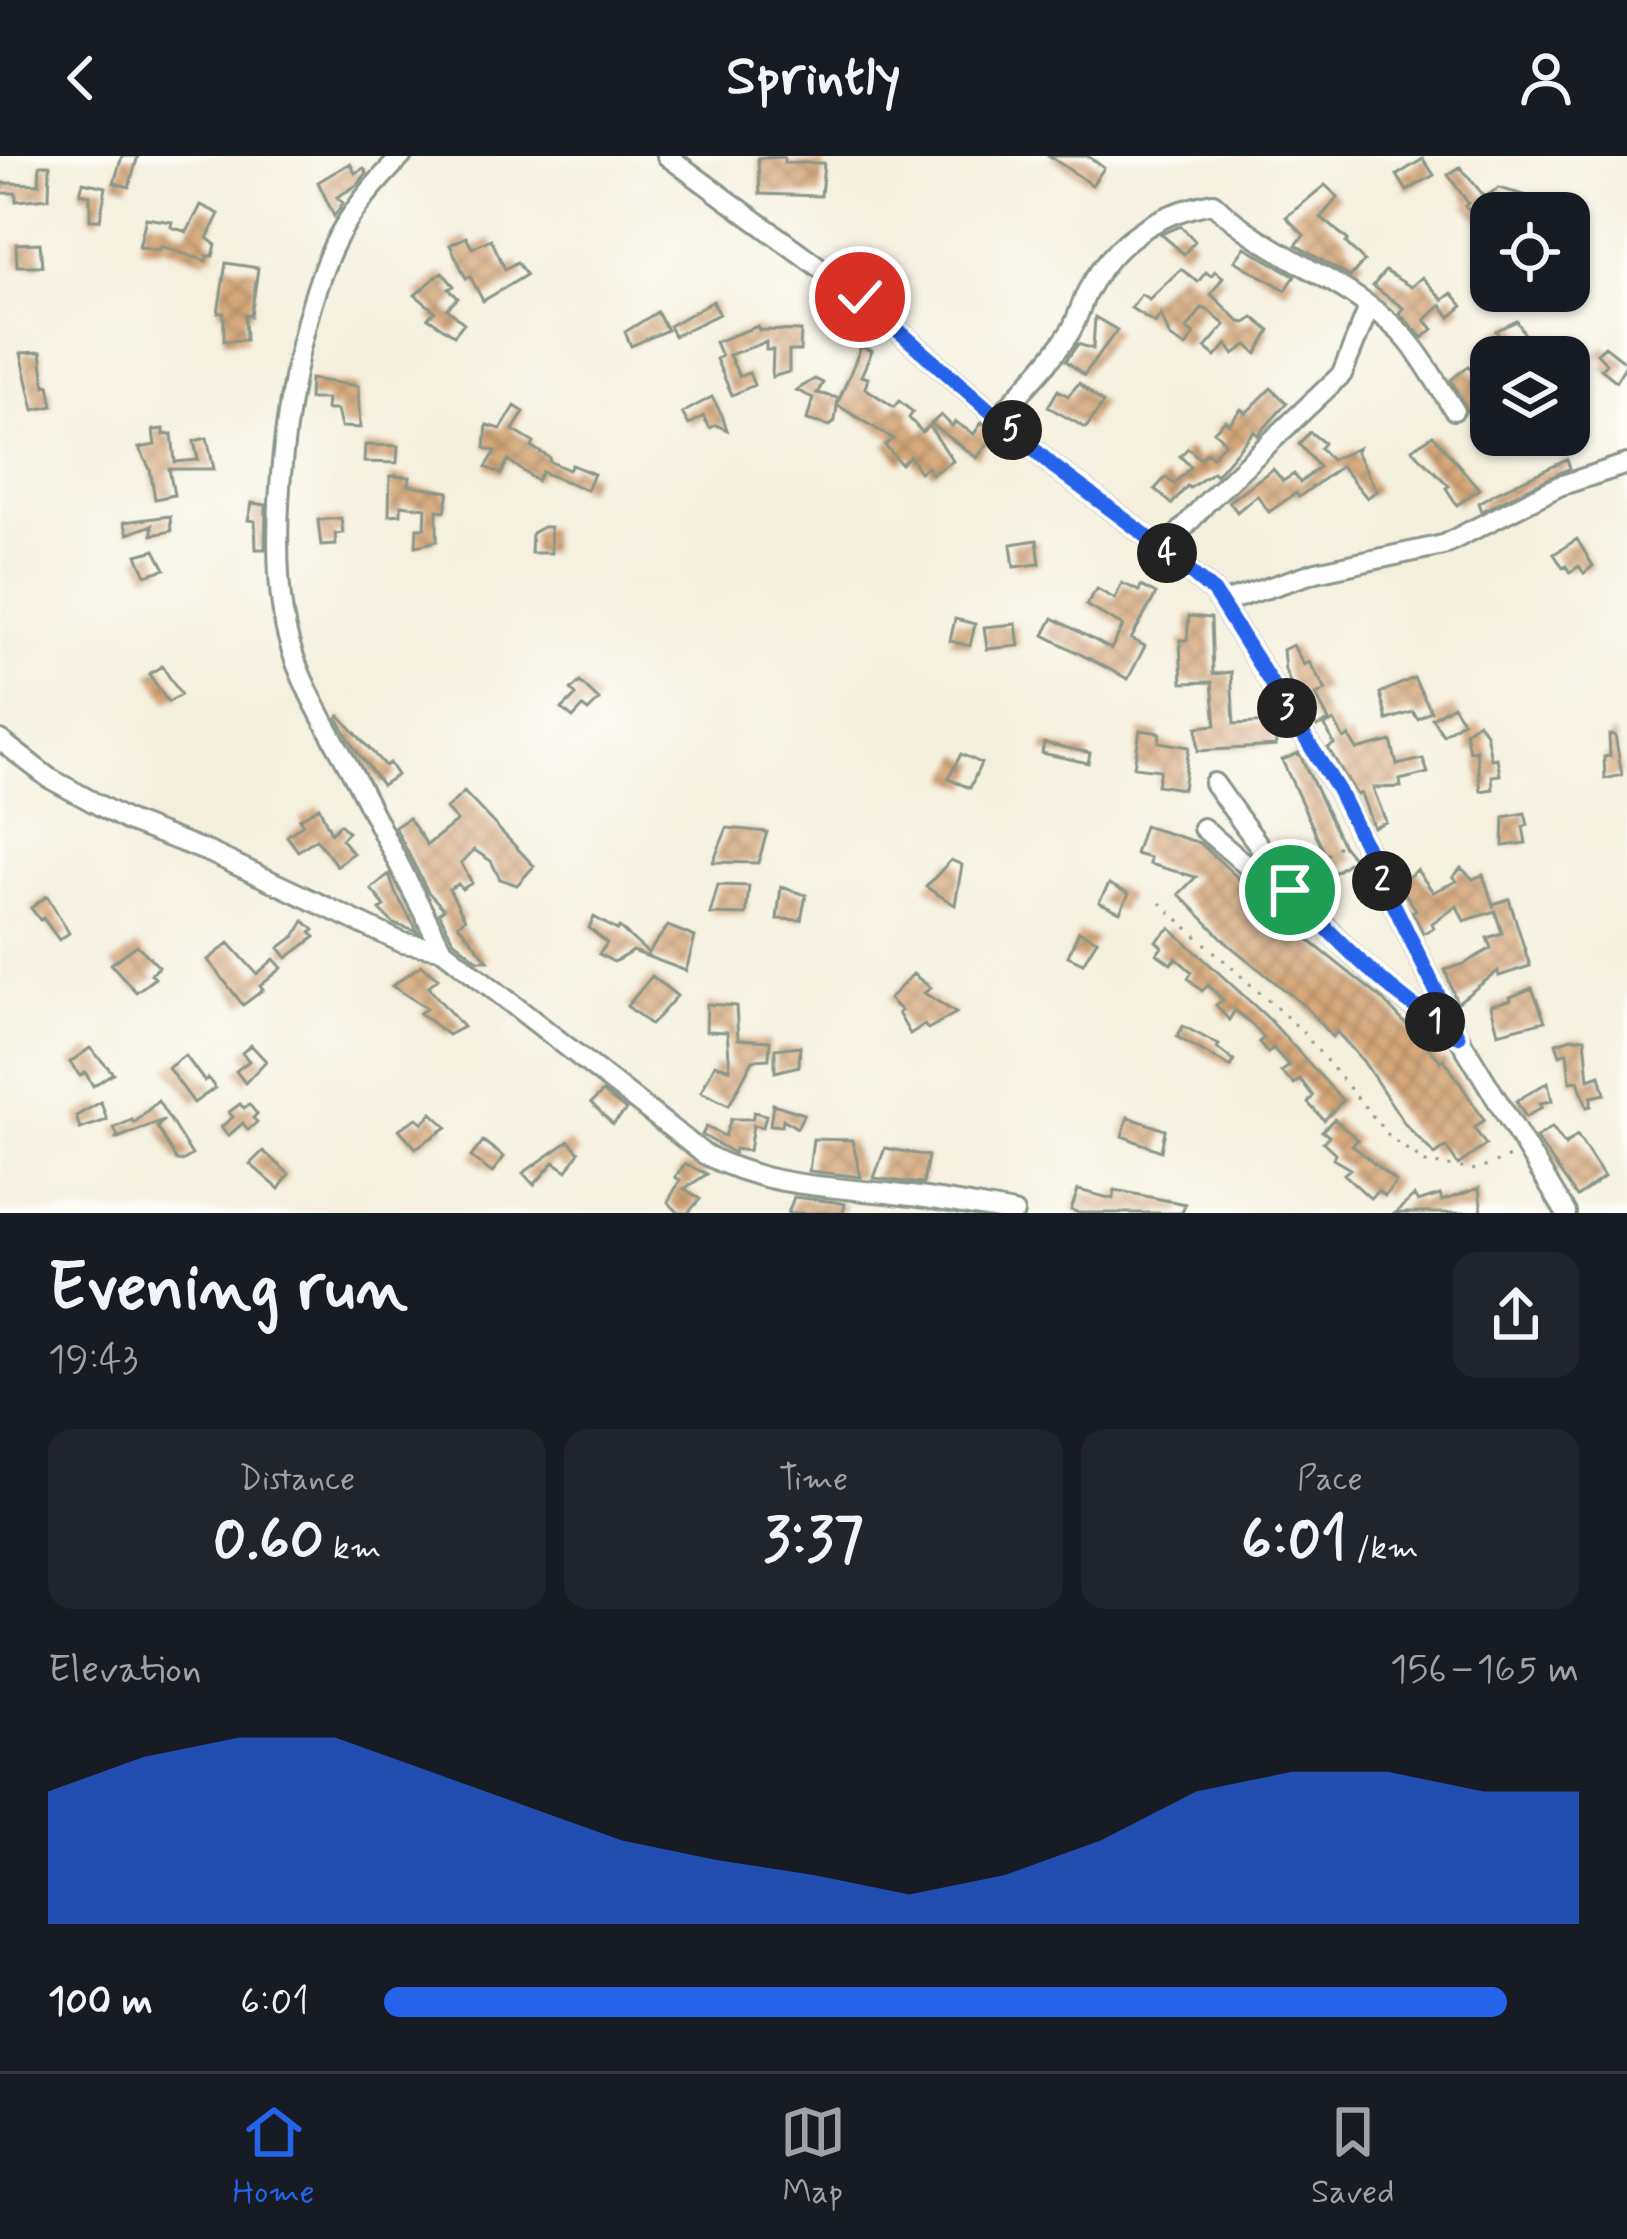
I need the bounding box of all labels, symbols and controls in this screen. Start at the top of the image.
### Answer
text: Sprintly [726,43,901,114]
icon: back [48,45,114,111]
icon: person [1513,45,1579,111]
map controls [1470,192,1590,456]
button: locate [1470,192,1590,312]
pin [809,246,911,348]
icon: check [827,264,893,330]
button: layers [1470,336,1590,456]
pin: 5 [982,400,1042,460]
text: 5 [1002,408,1022,452]
pin: 4 [1137,523,1197,583]
text: 4 [1157,531,1177,575]
pin: 3 [1257,678,1317,738]
text: 3 [1280,686,1294,730]
pin [1239,839,1341,941]
pin: 2 [1352,851,1412,911]
icon: arrive [1257,857,1323,923]
text: 2 [1374,859,1390,903]
pin: 1 [1405,992,1465,1052]
text: 1 [1428,1000,1442,1044]
text: Evening run [48,1247,408,1333]
button: share [1453,1252,1579,1378]
text: 19:43 [48,1335,138,1386]
text: Distance [239,1458,355,1502]
text: Time [779,1458,848,1502]
text: Pace [1297,1458,1363,1502]
text: 0.60 [213,1502,324,1581]
text: 3:37 [763,1502,864,1581]
text: 6:01 [1241,1502,1347,1581]
text: km [324,1527,381,1571]
text: /km [1347,1527,1419,1571]
text: Elevation [48,1645,202,1696]
text: 156–165 m [1390,1645,1579,1696]
text: 100 m [48,1977,153,2028]
text: 6:01 [240,1977,309,2028]
tab: Home [233,2099,315,2215]
tab: Map [780,2099,846,2215]
tab: Saved [1311,2099,1394,2215]

